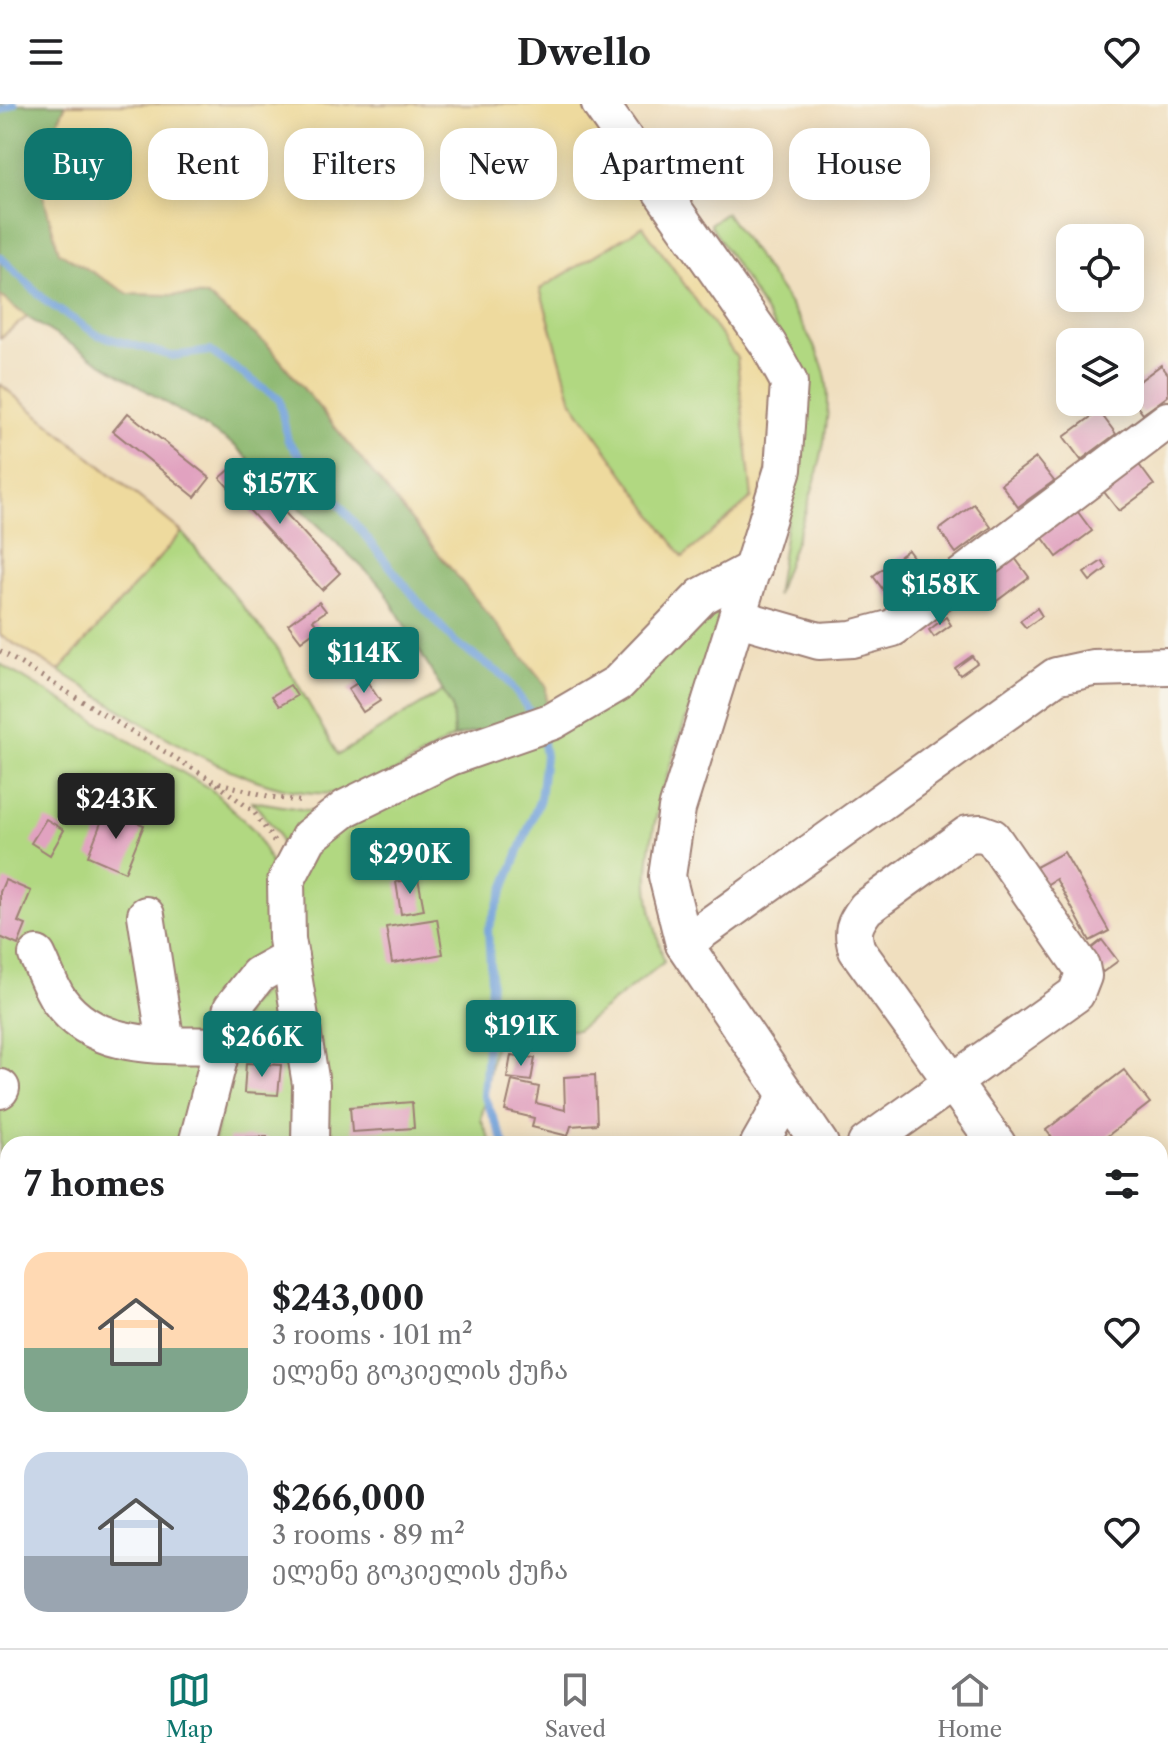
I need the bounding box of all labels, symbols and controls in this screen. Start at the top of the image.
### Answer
icon: menu [24,30,68,74]
text: Dwello [517,30,651,74]
icon: heart [1100,30,1144,74]
chip: Buy [24,128,132,200]
chip: Rent [148,128,268,200]
chip: Filters [284,128,424,200]
chip: New [440,128,557,200]
chip: Apartment [573,128,773,200]
chip: House [789,128,930,200]
map controls [1056,224,1144,416]
button: locate [1056,224,1144,312]
button: layers [1056,328,1144,416]
pin: $157K [224,458,336,526]
text: $157K [243,468,317,500]
pin: $158K [884,559,996,627]
text: $158K [901,569,979,601]
pin: $114K [308,627,420,695]
text: $114K [327,637,401,669]
pin: $243K [60,773,172,841]
text: $243K [76,783,156,815]
pin: $290K [354,828,466,896]
text: $290K [369,838,451,870]
pin: $191K [465,1000,577,1068]
text: $191K [484,1010,558,1042]
pin: $266K [206,1011,318,1079]
text: $266K [221,1021,303,1053]
icon: filters [1100,1162,1144,1206]
text: 7 homes [24,1163,165,1205]
text: $243,000 [272,1277,424,1319]
icon: home [88,1284,184,1380]
icon: heart [1100,1310,1144,1354]
text: 3 rooms · 101 m² [272,1319,473,1351]
text: ელენე გოკიელის ქუჩა [272,1354,568,1386]
text: $266,000 [272,1477,426,1519]
icon: home [88,1484,184,1580]
icon: heart [1100,1510,1144,1554]
text: 3 rooms · 89 m² [272,1519,465,1551]
text: ელენე გოკიელის ქუჩა [272,1554,568,1586]
tab: Map [166,1668,213,1743]
tab: Saved [545,1668,606,1743]
tab: Home [938,1668,1002,1743]

